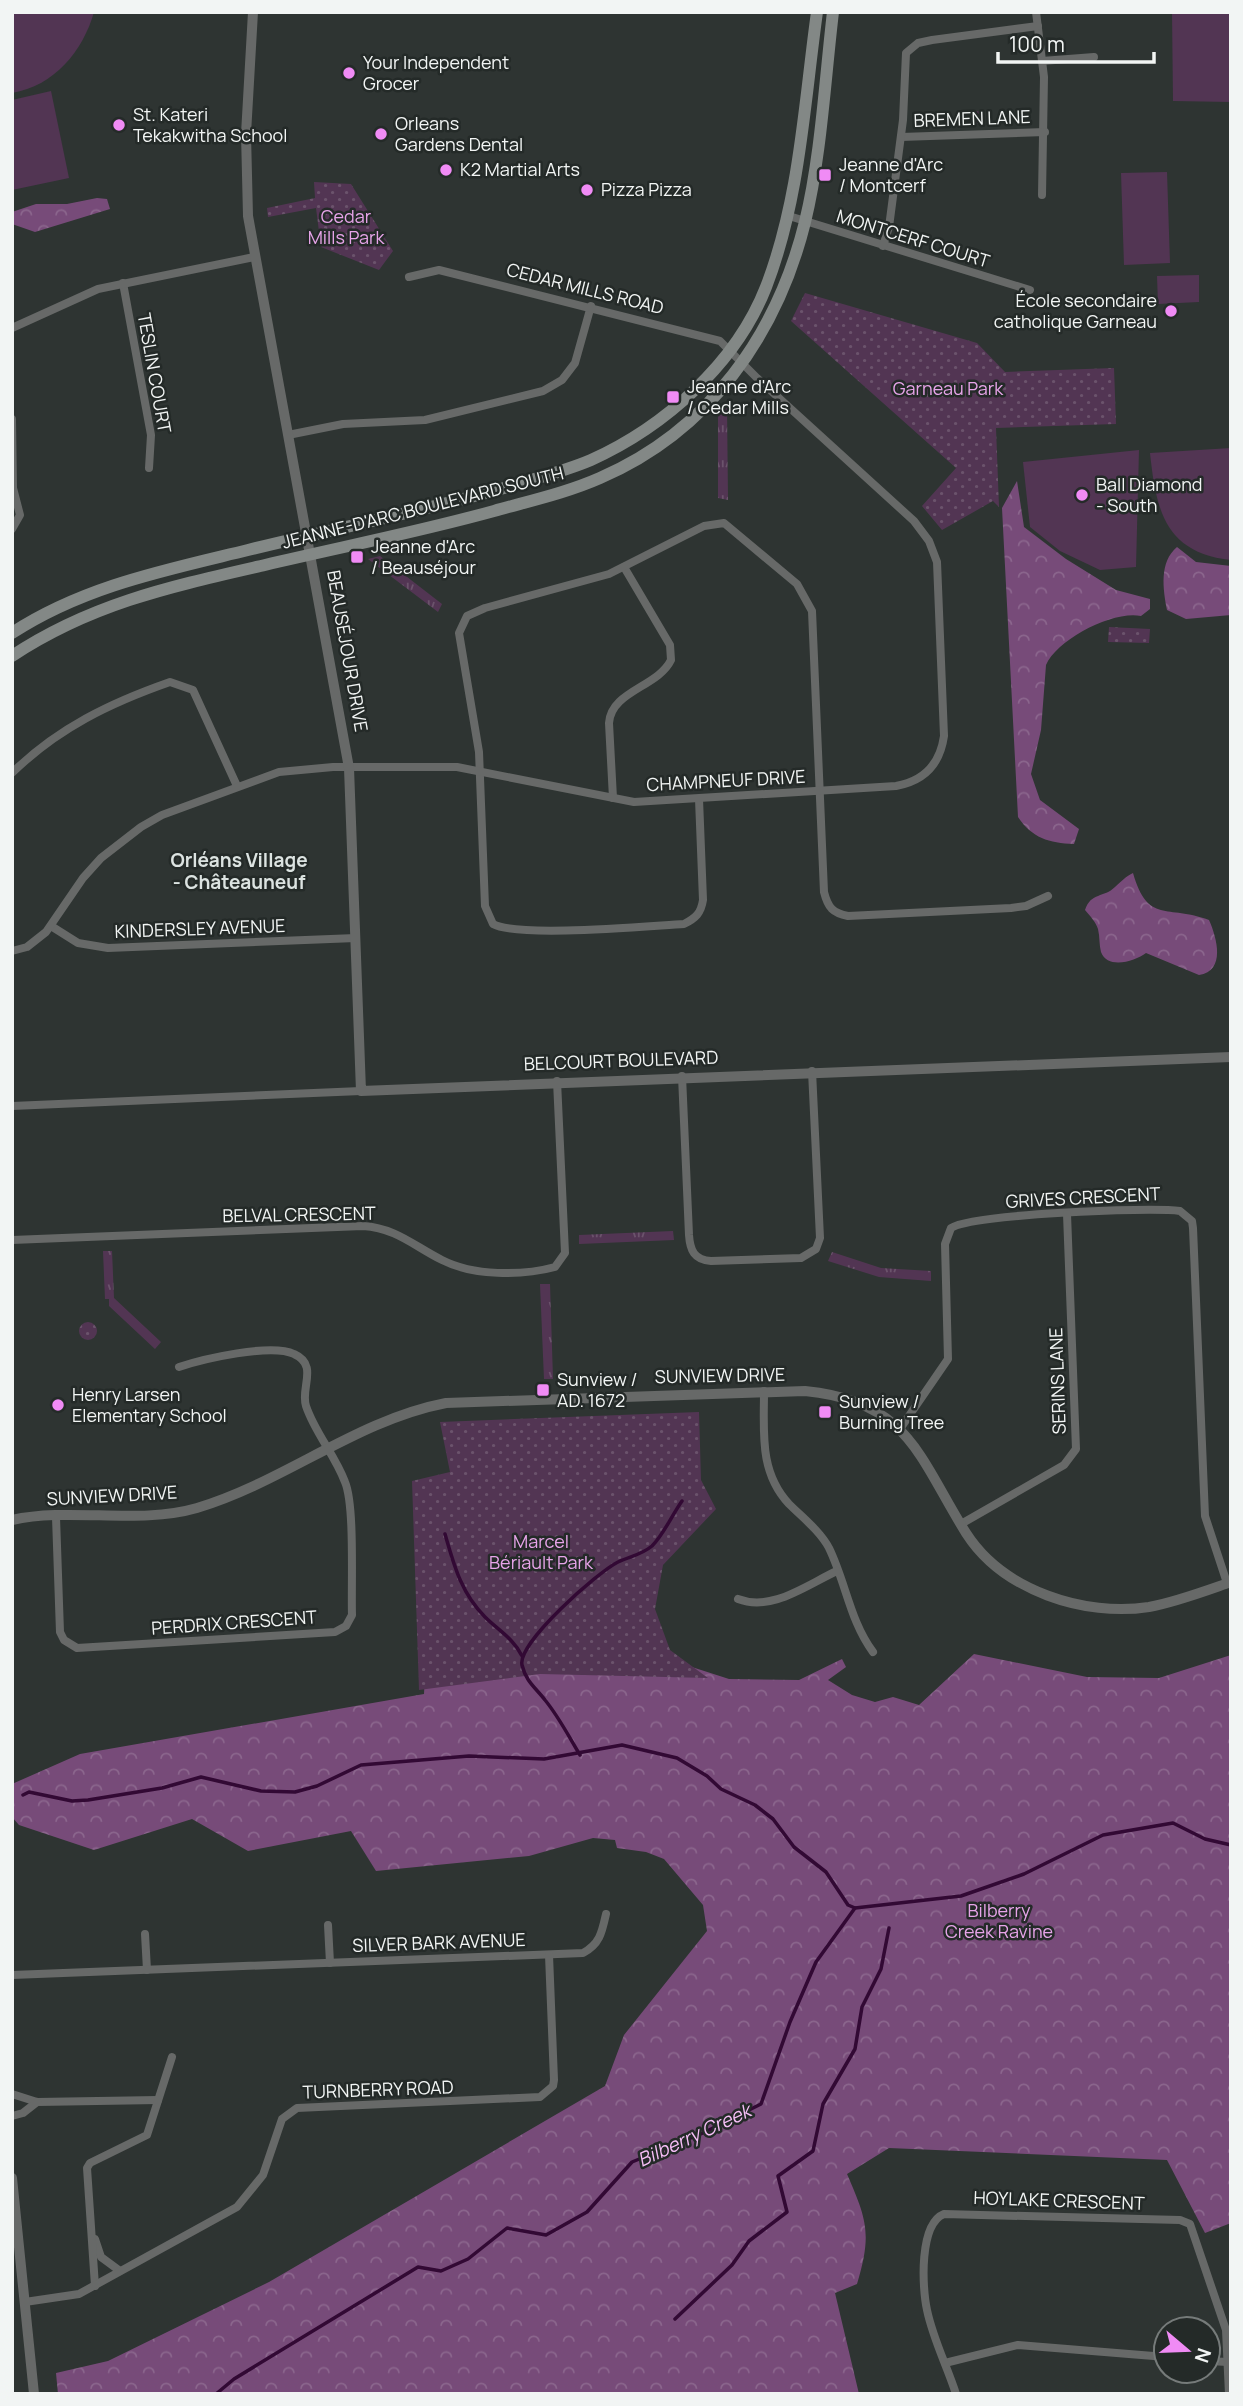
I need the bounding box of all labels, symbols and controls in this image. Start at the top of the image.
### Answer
scale bar [998,21,1154,65]
text: 100 m [1009,30,1065,58]
place label: Your Independent Grocer [363,50,509,95]
marker: Your Independent Grocer [341,65,357,81]
place label: St. Kateri Tekakwitha School [133,102,287,147]
street label: BREMEN LANE [913,104,1031,132]
place label: Orleans Gardens Dental [395,111,523,156]
marker: St. Kateri Tekakwitha School [111,117,127,133]
marker: Orleans Gardens Dental [373,126,389,142]
place label: Jeanne d'Arc / Montcerf [839,152,943,197]
place label: K2 Martial Arts [460,157,580,181]
marker: K2 Martial Arts [438,162,454,178]
marker: Jeanne d'Arc / Montcerf [817,167,833,183]
place label: Pizza Pizza [601,177,692,201]
marker: Pizza Pizza [579,182,595,198]
street label: MONTCERF COURT [834,203,993,273]
park label: Cedar Mills Park [308,204,385,249]
street label: CEDAR MILLS ROAD [504,257,666,319]
place label: École secondaire catholique Garneau [994,288,1157,333]
marker: École secondaire catholique Garneau [1163,303,1179,319]
street label: TESLIN COURT [133,311,177,435]
place label: Jeanne d'Arc / Cedar Mills [687,374,791,419]
park label: Garneau Park [893,376,1004,400]
marker: Jeanne d'Arc / Cedar Mills [665,389,681,405]
street label: JEANNE-D'ARC BOULEVARD SOUTH [280,460,566,554]
place label: Ball Diamond - South [1096,472,1202,517]
marker: Ball Diamond - South [1074,487,1090,503]
place label: Jeanne d'Arc / Beauséjour [371,534,476,579]
marker: Jeanne d'Arc / Beauséjour [349,549,365,565]
street label: BEAUSÉJOUR DRIVE [322,568,374,733]
street label: CHAMPNEUF DRIVE [646,764,806,796]
district label: Orléans Village - Châteauneuf [170,847,308,895]
street label: KINDERSLEY AVENUE [114,913,286,943]
street label: BELCOURT BOULEVARD [523,1045,719,1075]
street label: GRIVES CRESCENT [1005,1181,1161,1213]
street label: BELVAL CRESCENT [222,1201,376,1227]
street label: SERINS LANE [1043,1327,1071,1435]
street label: SUNVIEW DRIVE [654,1362,785,1388]
place label: Sunview / AD. 1672 [557,1367,637,1412]
place label: Henry Larsen Elementary School [72,1382,227,1427]
marker: Sunview / AD. 1672 [535,1382,551,1398]
place label: Sunview / Burning Tree [839,1389,944,1434]
marker: Henry Larsen Elementary School [50,1397,66,1413]
marker: Sunview / Burning Tree [817,1404,833,1420]
street label: SUNVIEW DRIVE [46,1480,178,1510]
park label: Marcel Bériault Park [489,1529,594,1574]
street label: PERDRIX CRESCENT [150,1604,318,1640]
park label: Bilberry Creek Ravine [945,1898,1053,1943]
street label: SILVER BARK AVENUE [352,1927,526,1957]
street label: TURNBERRY ROAD [302,2074,454,2104]
water label: Bilberry Creek [633,2096,757,2173]
street label: HOYLAKE CRESCENT [973,2185,1145,2215]
north arrow [1152,2315,1222,2385]
text: N [1189,2345,1218,2366]

